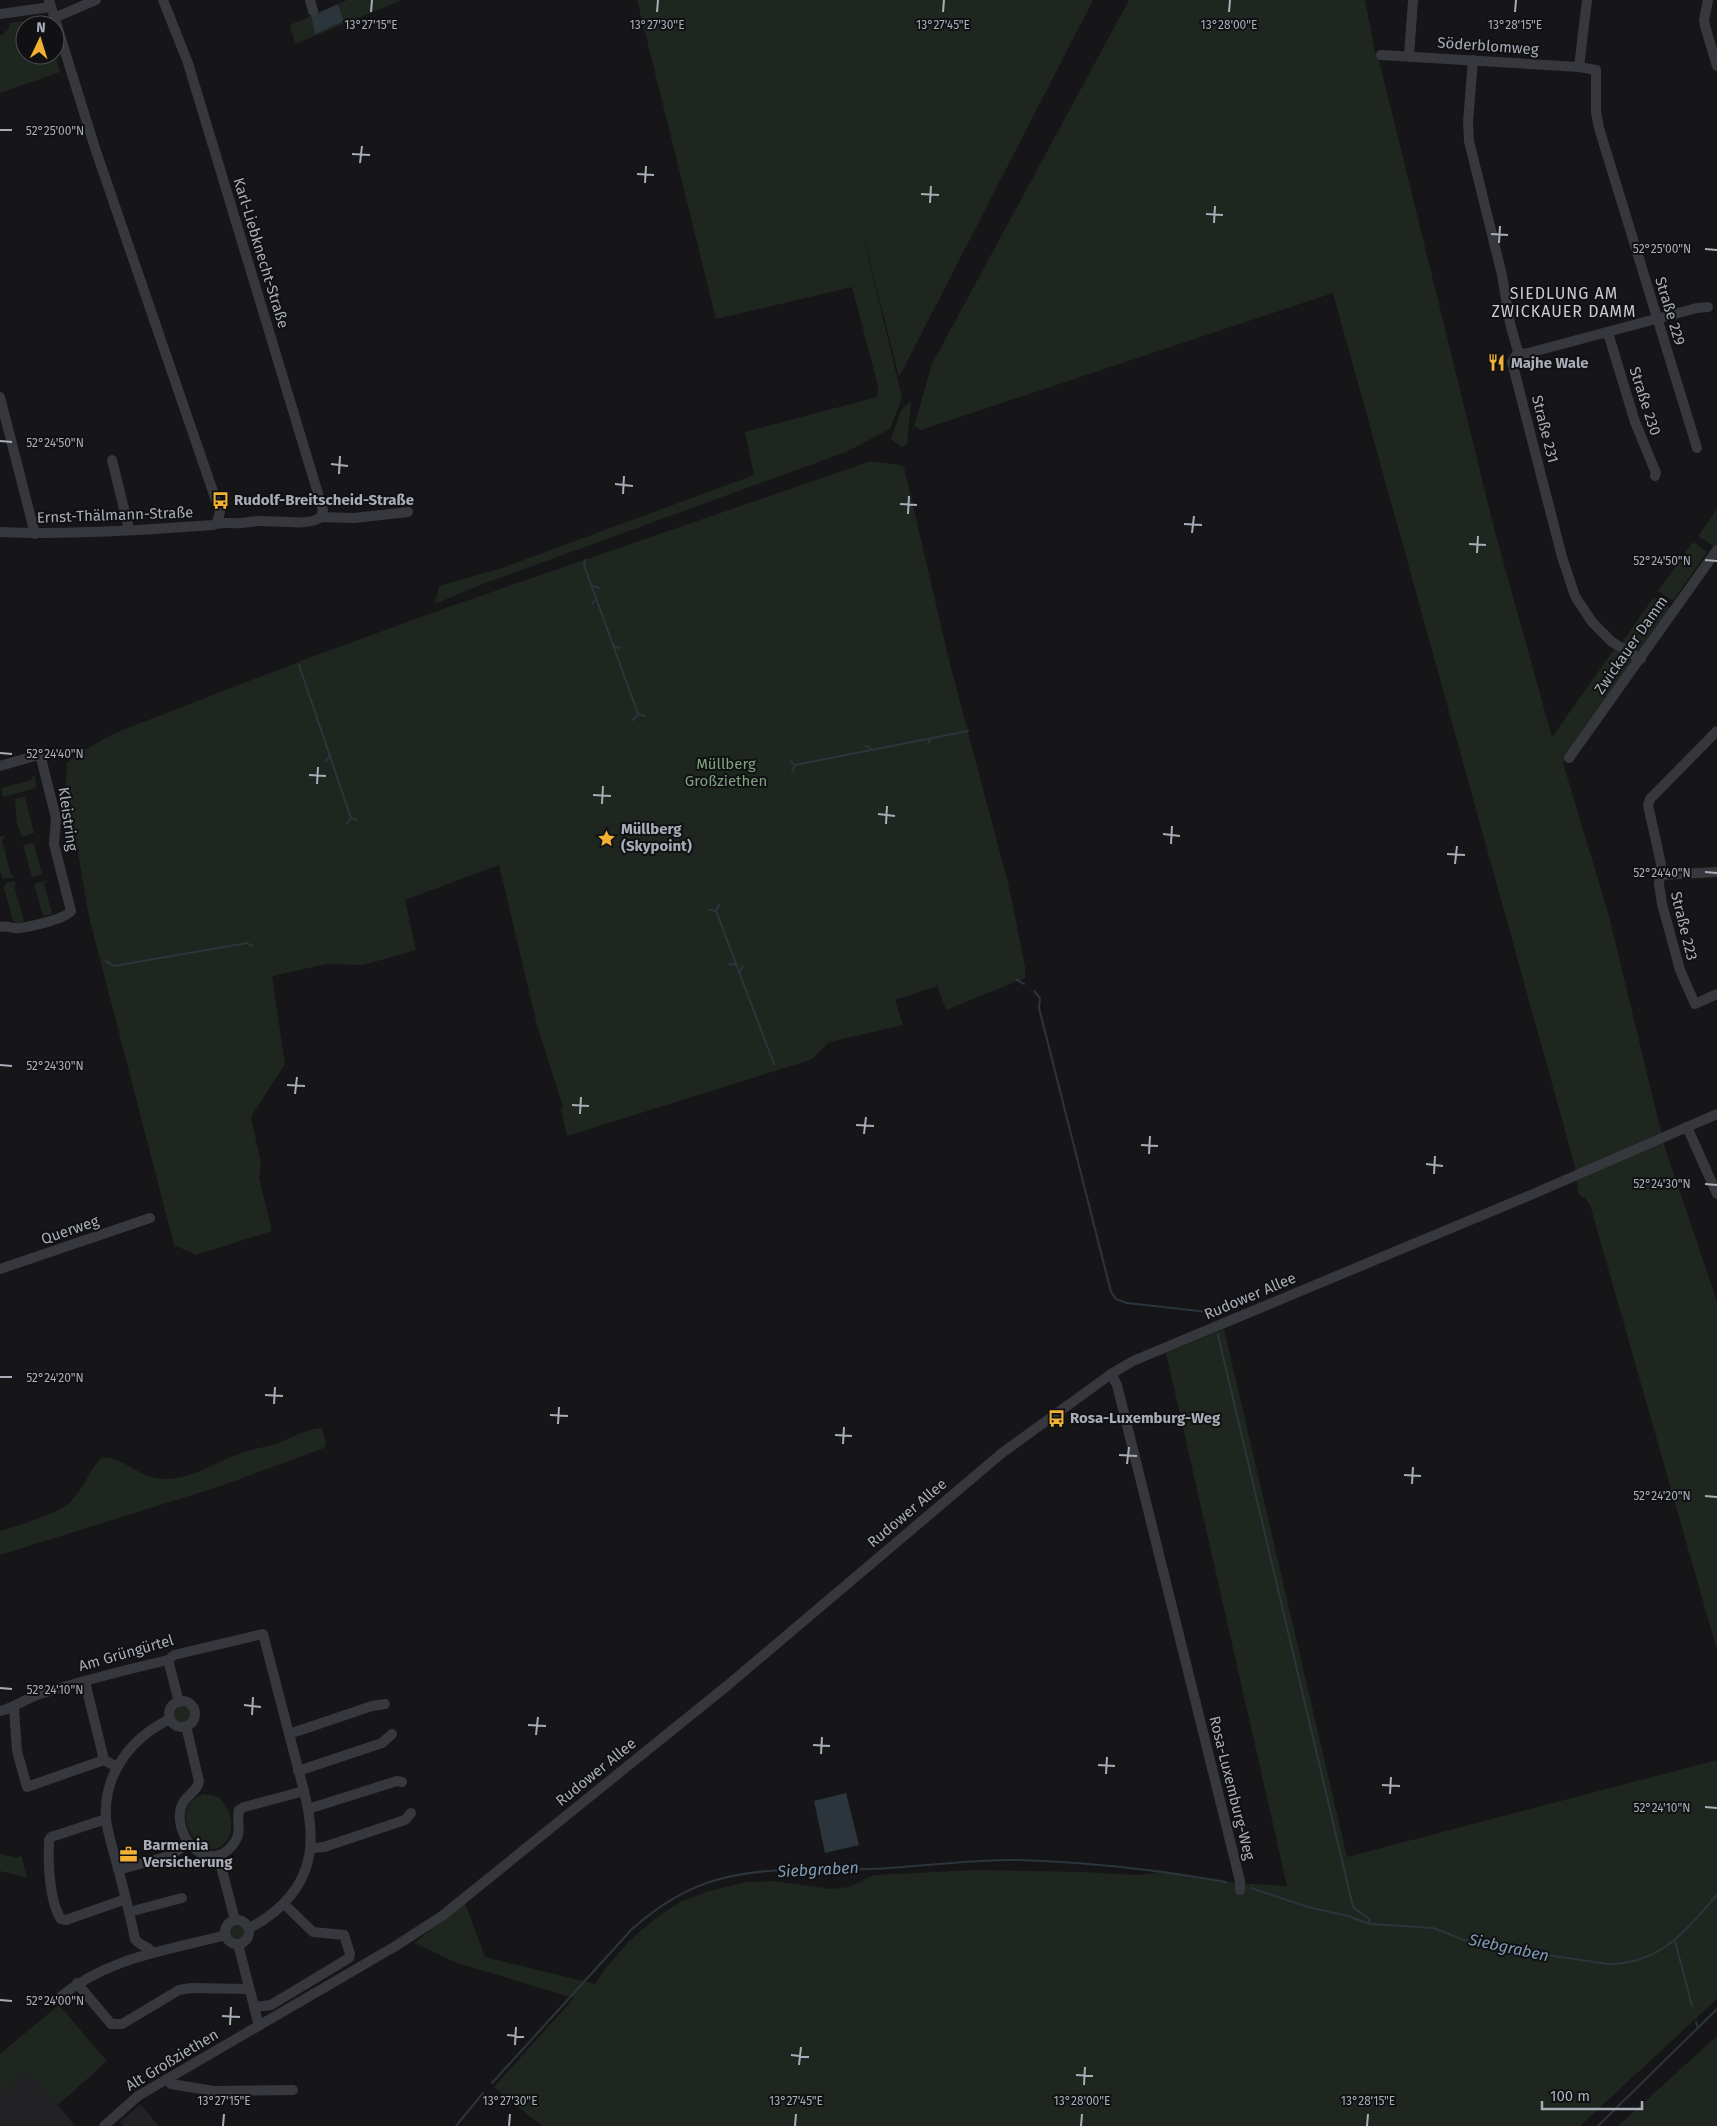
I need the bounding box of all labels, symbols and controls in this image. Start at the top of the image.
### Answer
north arrow [15,15,65,65]
text: 13°27'15"E [344,18,398,32]
text: 13°27'30"E [629,18,685,32]
text: 13°27'45"E [916,18,970,32]
text: 13°28'00"E [1201,18,1257,32]
text: 13°28'15"E [1488,18,1542,32]
text: N [36,19,46,36]
street label: Söderblomweg [1437,33,1539,59]
text: 52°25'00"N [26,124,84,138]
street label: Karl-Liebknecht-Straße [229,175,293,331]
text: 52°25'00"N [1633,242,1691,256]
street label: Straße 229 [1651,275,1689,348]
district label: SIEDLUNG AM ZWICKAUER DAMM [1492,284,1636,321]
restaurant icon: Majhe Wale [1487,353,1507,373]
place label: Majhe Wale [1511,354,1589,372]
street label: Straße 230 [1625,364,1665,438]
street label: Straße 231 [1528,393,1562,465]
text: 52°24'50"N [26,436,84,450]
bus stop icon: Rudolf-Breitscheid-Straße [210,490,230,510]
place label: Rudolf-Breitscheid-Straße [234,491,414,509]
street label: Ernst-Thälmann-Straße [36,503,194,527]
text: 52°24'50"N [1633,554,1691,568]
street label: Zwickauer Damm [1590,593,1672,697]
text: 52°24'40"N [26,747,84,761]
park label: Müllberg Großziethen [685,755,767,790]
street label: Kleistring [55,786,81,852]
place label: Müllberg (Skypoint) [621,820,692,855]
place icon: Müllberg (Skypoint) [597,828,617,848]
text: 52°24'40"N [1633,866,1691,880]
street label: Straße 223 [1667,890,1701,962]
text: 52°24'30"N [26,1059,84,1073]
text: 52°24'30"N [1633,1177,1691,1191]
street label: Querweg [39,1212,101,1248]
street label: Rudower Allee [1201,1269,1299,1323]
text: 52°24'20"N [26,1371,84,1385]
bus stop icon: Rosa-Luxemburg-Weg [1046,1408,1066,1428]
place label: Rosa-Luxemburg-Weg [1070,1409,1221,1427]
street label: Rudower Allee [864,1475,950,1551]
text: 52°24'20"N [1633,1489,1691,1503]
street label: Am Grüngürtel [76,1631,176,1675]
text: 52°24'10"N [27,1683,83,1697]
street label: Rosa-Luxemburg-Weg [1205,1714,1259,1862]
street label: Rudower Allee [552,1734,640,1810]
text: 52°24'10"N [1634,1801,1690,1815]
place label: Barmenia Versicherung [142,1836,233,1871]
office icon: Barmenia Versicherung [119,1844,139,1864]
water label: Siebgraben [776,1858,859,1881]
water label: Siebgraben [1466,1930,1551,1965]
text: 52°24'00"N [26,1994,84,2008]
street label: Alt Großziethen [122,2025,222,2095]
scale bar [1542,2078,1642,2110]
text: 100 m [1550,2087,1590,2105]
text: 13°27'15"E [197,2094,251,2108]
text: 13°27'30"E [482,2094,538,2108]
text: 13°27'45"E [769,2094,823,2108]
text: 13°28'00"E [1054,2094,1110,2108]
text: 13°28'15"E [1341,2094,1395,2108]

